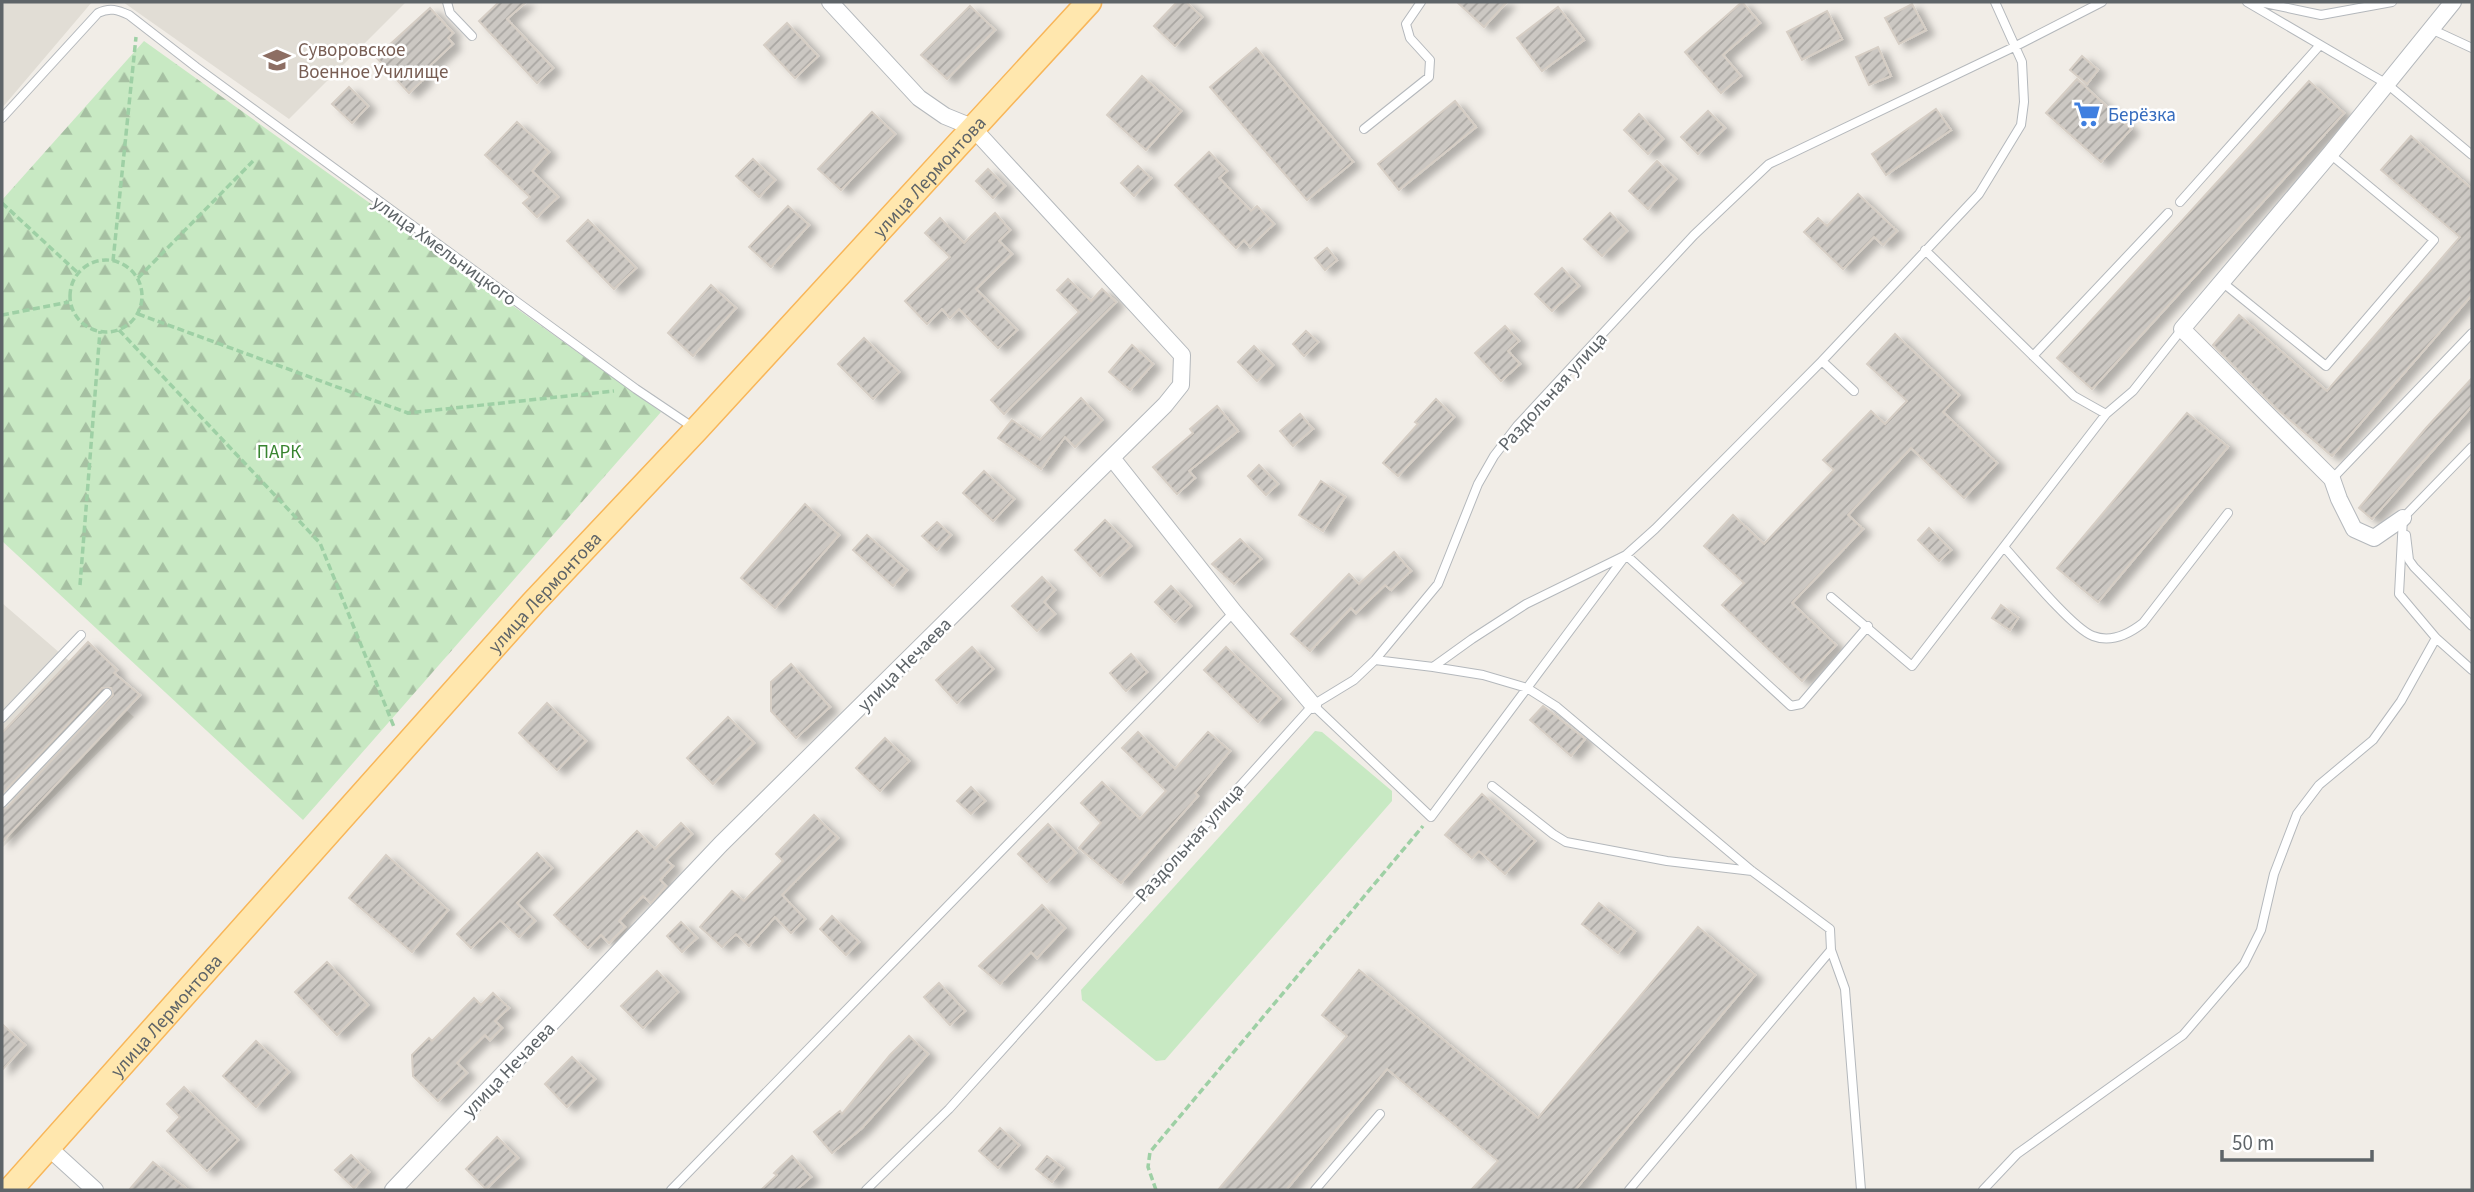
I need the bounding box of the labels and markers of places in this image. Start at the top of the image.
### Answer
place label: Суворовское Военное Училище [298,37,448,86]
school or university icon: Суворовское Военное Училище [262,45,292,75]
supermarket icon: Берёзка [2072,99,2102,129]
place label: Берёзка [2108,102,2176,129]

